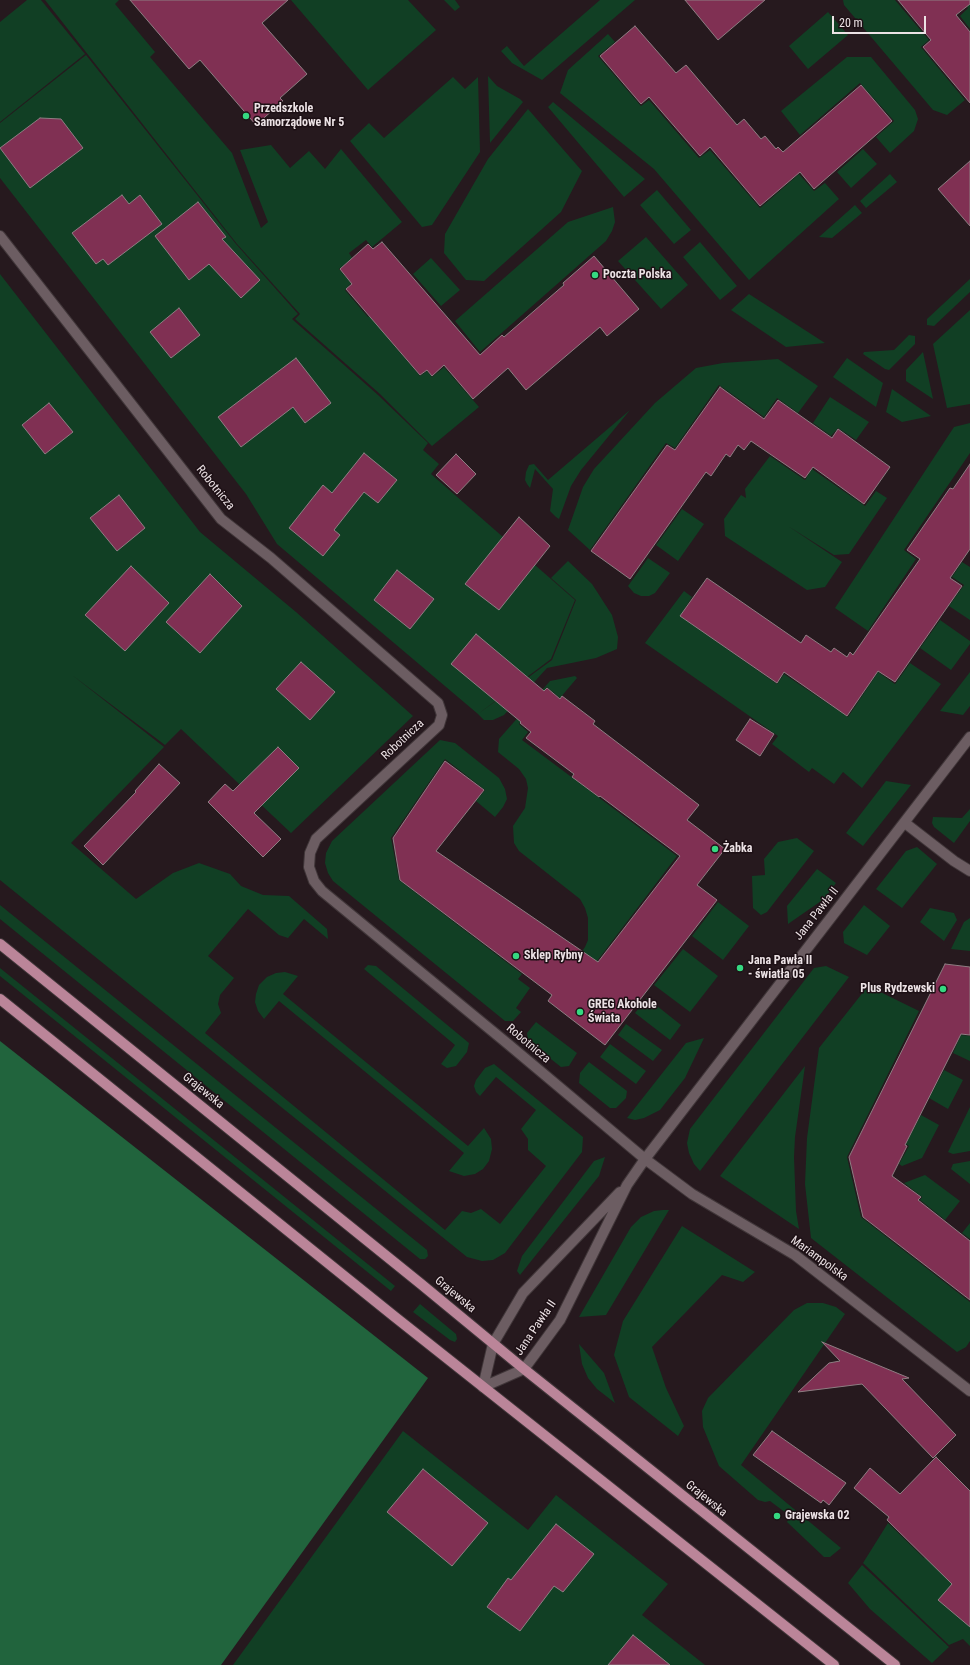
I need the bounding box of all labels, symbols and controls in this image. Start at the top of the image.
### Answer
scale bar [834,8,928,34]
text: 20 m [839,16,863,30]
place label: Przedszkole Samorządowe Nr 5 [254,102,344,130]
marker: Przedszkole Samorządowe Nr 5 [241,111,251,121]
place label: Poczta Polska [603,268,671,282]
marker: Poczta Polska [590,270,600,280]
street label: Robotnicza [193,463,237,513]
street label: Robotnicza [379,717,427,763]
place label: Żabka [723,842,752,856]
marker: Żabka [710,844,720,854]
street label: Jana Pawła II [792,885,842,943]
place label: Sklep Rybny [524,949,583,963]
marker: Sklep Rybny [511,951,521,961]
place label: Jana Pawła II - światła 05 [748,954,812,982]
marker: Jana Pawła II - światła 05 [735,963,745,973]
place label: Plus Rydzewski [860,982,935,996]
marker: Plus Rydzewski [938,984,948,994]
place label: GREG Akohole Świata [588,998,657,1026]
marker: GREG Akohole Świata [575,1007,585,1017]
street label: Robotnicza [503,1021,553,1067]
street label: Grajewska [179,1070,227,1112]
street label: Mariampolska [788,1233,850,1285]
street label: Grajewska [432,1274,478,1316]
street label: Jana Pawła II [512,1298,560,1358]
street label: Grajewska [682,1478,730,1520]
place label: Grajewska 02 [785,1509,849,1523]
marker: Grajewska 02 [772,1511,782,1521]

